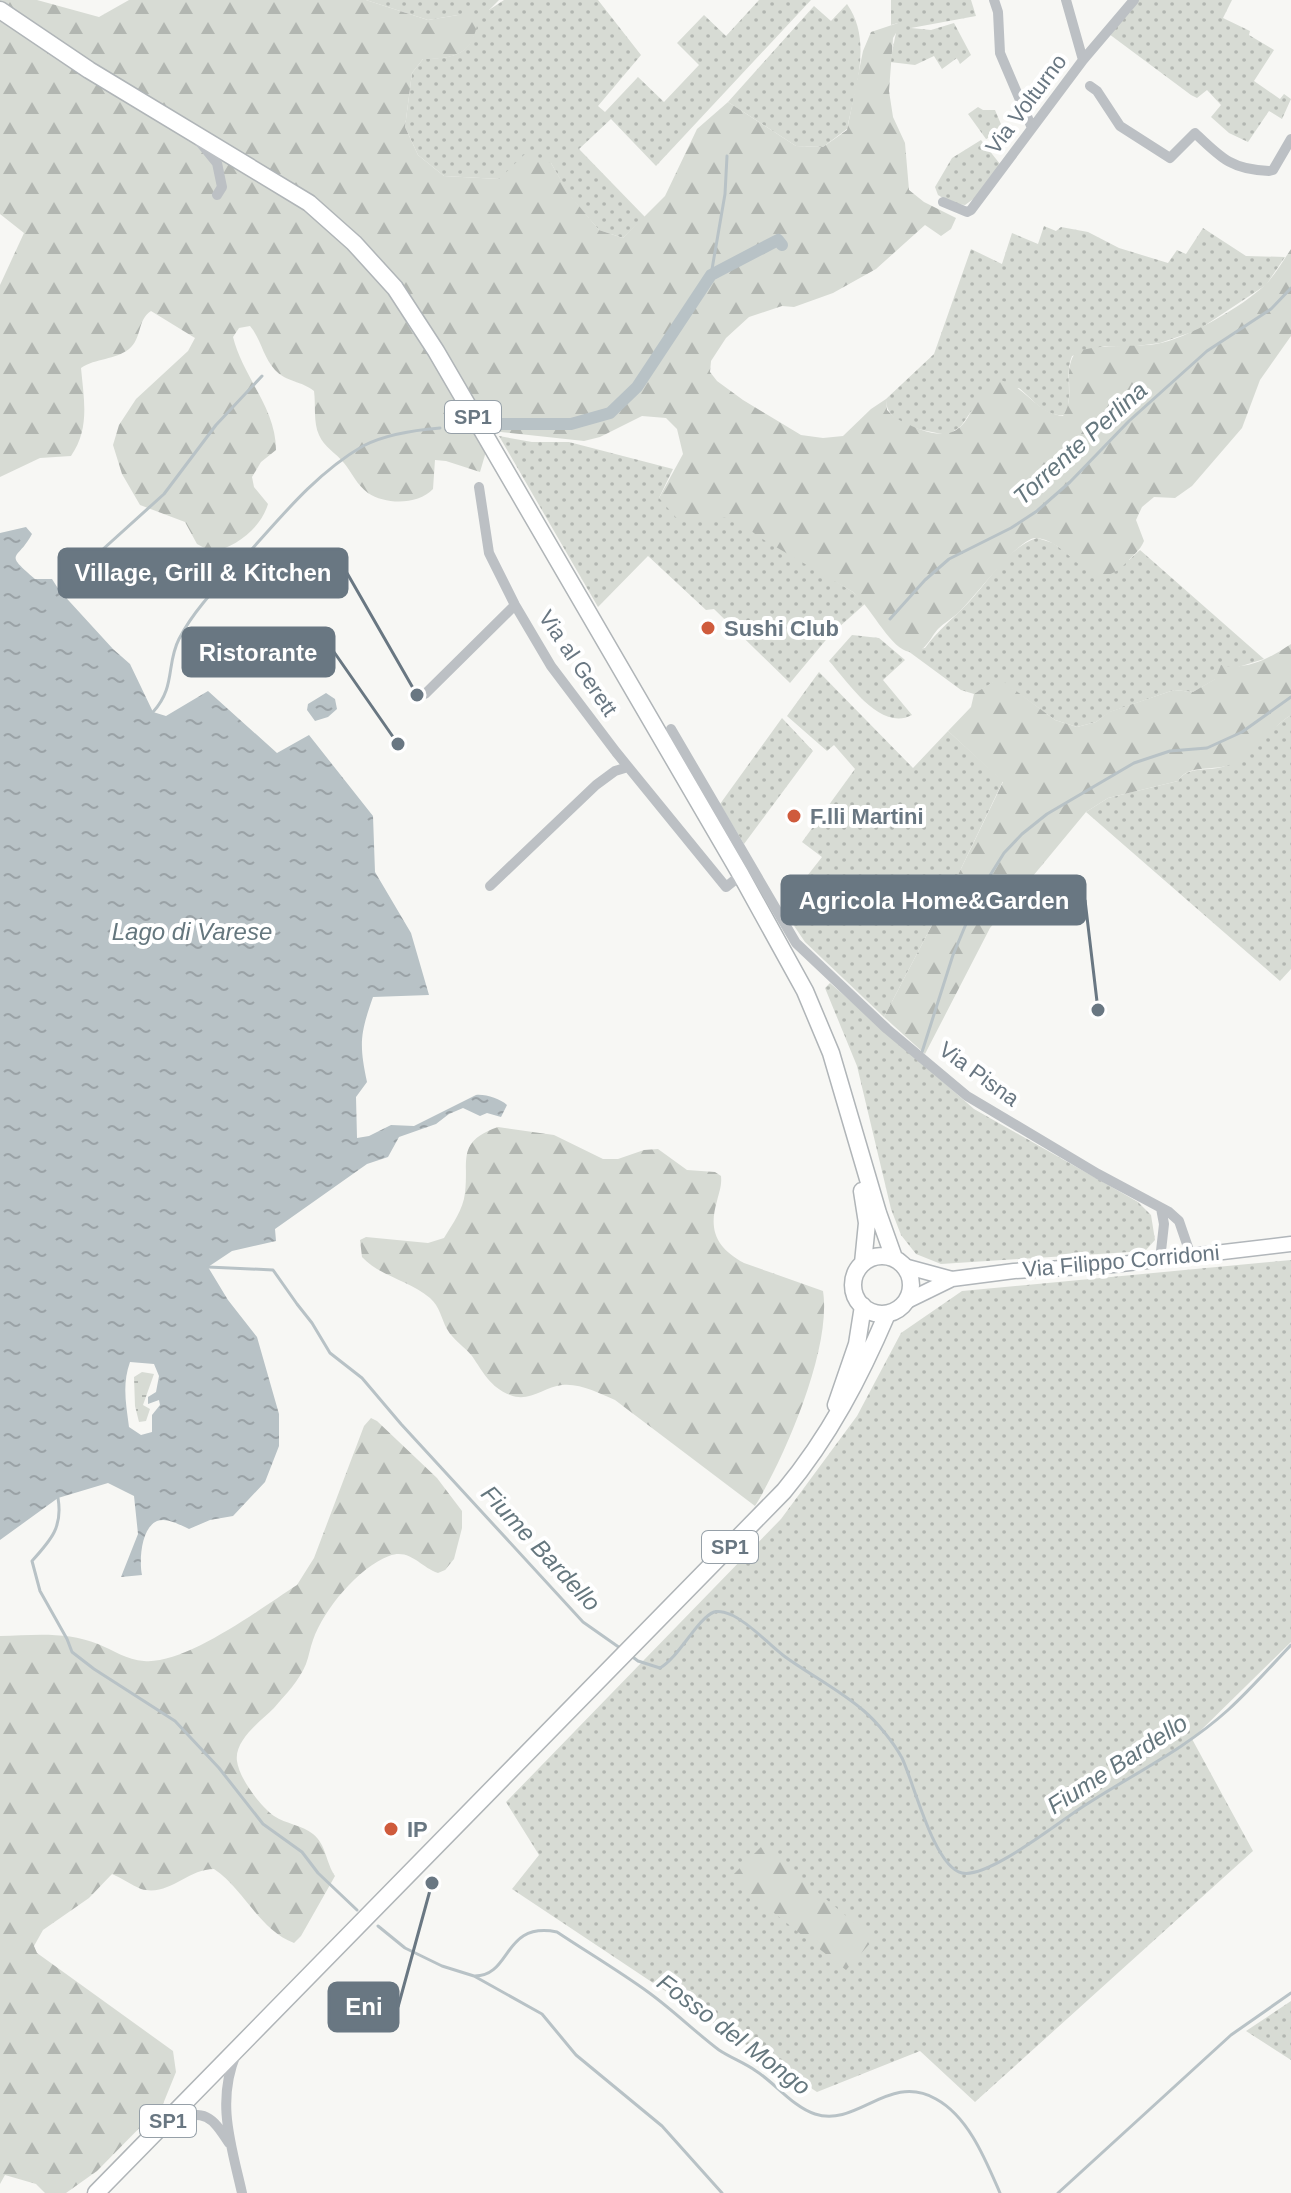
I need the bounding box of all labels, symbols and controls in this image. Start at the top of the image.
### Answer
street label: Via Volturno [980,49,1072,159]
water label: Torrente Perlina [1008,376,1152,510]
road number: SP1 [445,401,501,433]
callout: Village, Grill & Kitchen [59,549,347,597]
text: Village, Grill & Kitchen [75,559,331,586]
street label: Via al Gerett [534,605,622,721]
place label: Sushi Club [724,616,839,641]
marker: Sushi Club [699,619,717,637]
callout: Ristorante [183,628,334,676]
text: Ristorante [199,639,317,666]
place label: F.lli Martini [810,804,924,829]
marker: F.lli Martini [785,807,803,825]
callout: Agricola Home&Garden [782,876,1085,924]
text: Agricola Home&Garden [799,887,1069,914]
water label: Lago di Varese [112,918,272,945]
street label: Via Pisna [934,1037,1024,1112]
street label: Via Filippo Corridoni [1021,1240,1221,1282]
water label: Fiume Bardello [476,1480,606,1616]
road number: SP1 [702,1531,758,1563]
water label: Fiume Bardello [1042,1709,1192,1819]
place label: IP [407,1817,428,1842]
marker: IP [382,1820,400,1838]
water label: Fosso del Mongo [652,1968,816,2100]
callout: Eni [329,1983,398,2031]
text: Eni [345,1993,383,2020]
road number: SP1 [140,2105,196,2137]

